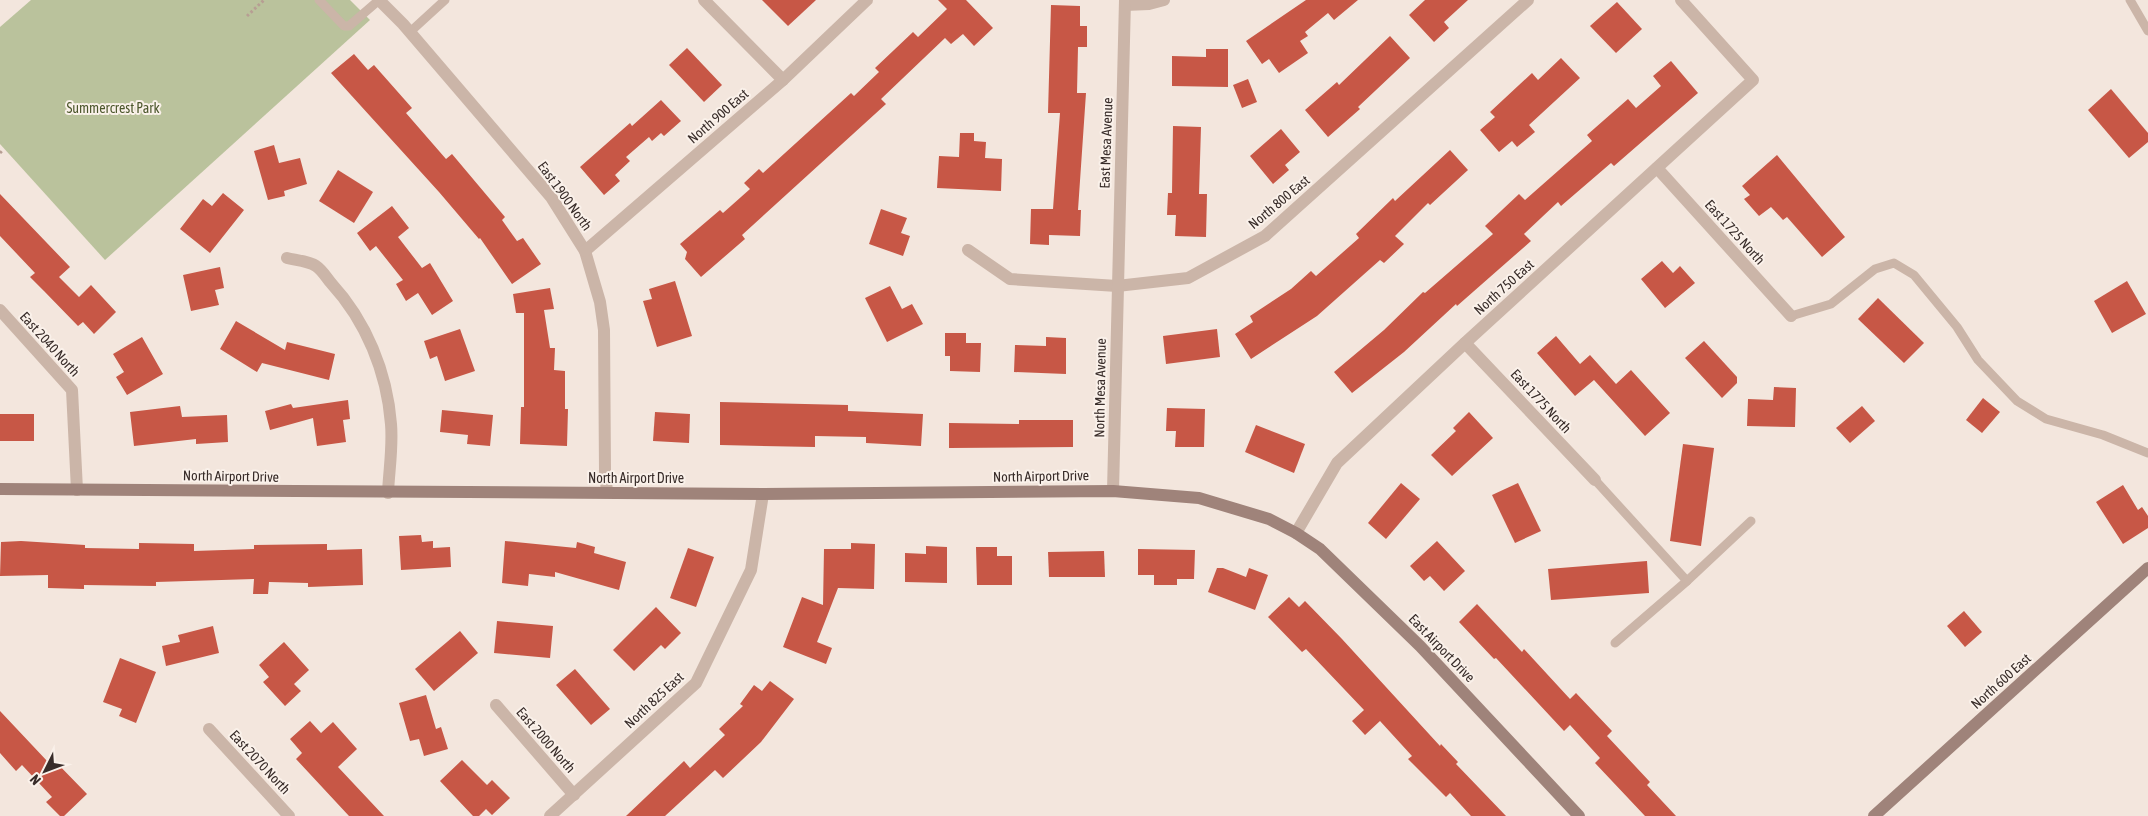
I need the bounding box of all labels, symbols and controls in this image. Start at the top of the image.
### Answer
street label: North 900 East [685,85,751,147]
street label: East Mesa Avenue [1096,97,1116,189]
park label: Summercrest Park [66,100,160,116]
street label: East 1900 North [535,158,595,234]
street label: North 800 East [1245,172,1313,232]
street label: East 1725 North [1702,196,1768,268]
street label: North 750 East [1471,256,1537,318]
street label: East 2040 North [17,308,83,380]
street label: North Mesa Avenue [1091,338,1109,438]
street label: East 1775 North [1507,366,1575,436]
street label: North Airport Drive [183,467,279,485]
street label: North Airport Drive [993,467,1089,485]
street label: North Airport Drive [588,470,684,486]
street label: East Airport Drive [1406,611,1478,685]
street label: North 600 East [1968,650,2034,712]
street label: North 825 East [621,669,687,731]
street label: East 2000 North [513,704,579,776]
street label: East 2070 North [226,727,294,797]
north arrow [20,746,70,796]
text: N [27,771,44,788]

